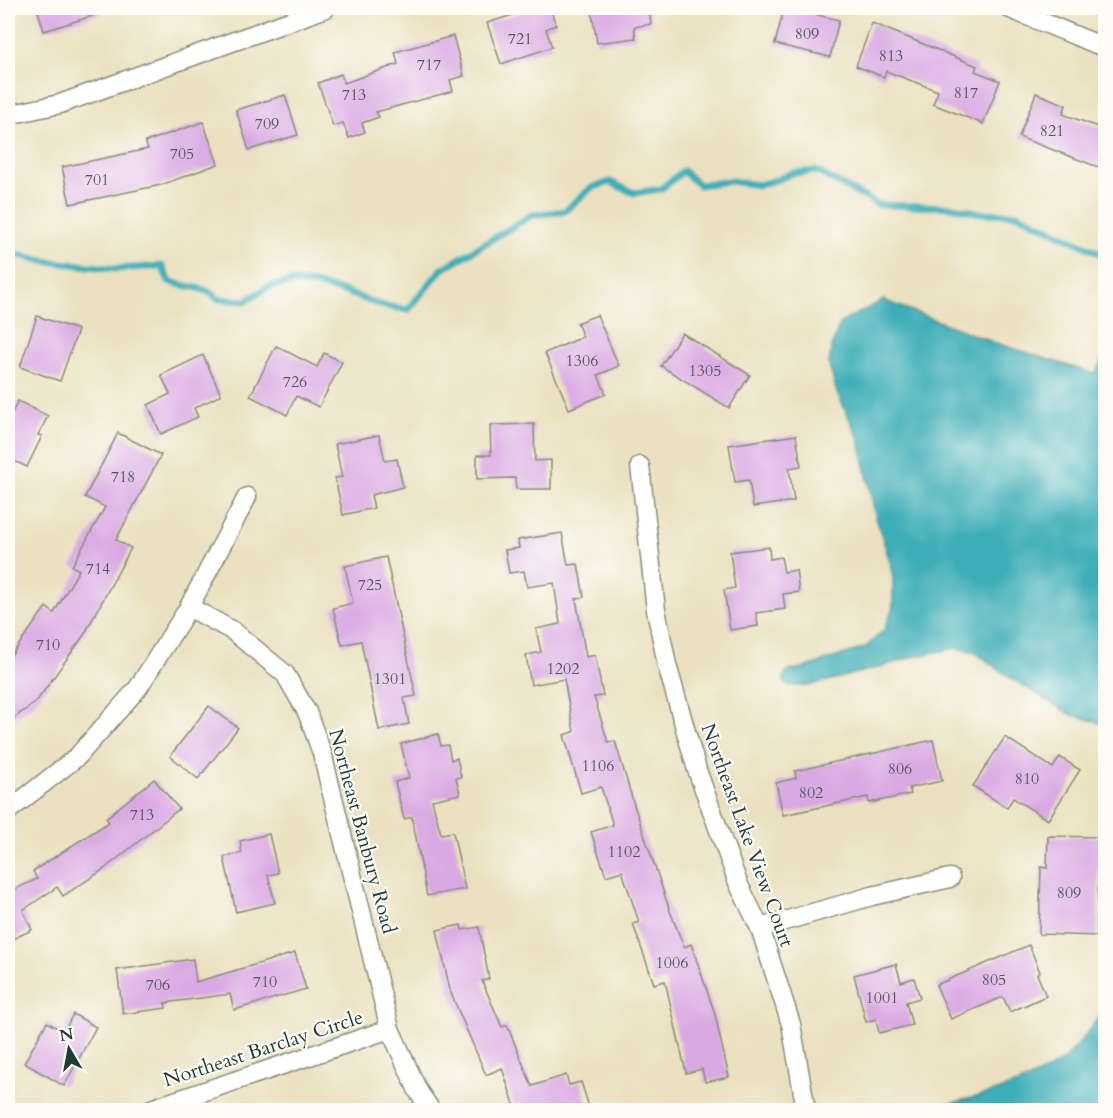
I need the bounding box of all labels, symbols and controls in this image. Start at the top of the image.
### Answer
house number: 809 [795,23,819,45]
house number: 721 [508,28,532,50]
house number: 813 [879,45,903,67]
house number: 717 [417,54,441,76]
house number: 817 [954,82,978,104]
house number: 713 [342,84,366,106]
house number: 709 [255,113,279,135]
house number: 821 [1040,120,1064,142]
house number: 705 [170,143,194,165]
house number: 701 [85,169,109,191]
house number: 1306 [566,350,598,372]
house number: 1305 [689,360,721,382]
house number: 726 [283,371,307,393]
house number: 718 [111,466,135,488]
house number: 714 [86,558,110,580]
house number: 725 [358,574,382,596]
house number: 710 [36,634,60,656]
house number: 1202 [547,658,579,680]
house number: 1301 [374,668,406,690]
street label: Northeast Lake View Court [694,720,801,951]
street label: Northeast Banbury Road [322,726,403,937]
house number: 1106 [582,755,614,777]
house number: 806 [888,758,912,780]
house number: 810 [1015,768,1039,790]
house number: 802 [799,782,823,804]
house number: 713 [130,804,154,826]
house number: 1102 [608,841,640,863]
house number: 809 [1057,882,1081,904]
house number: 1006 [656,952,688,974]
house number: 805 [982,969,1006,991]
house number: 710 [253,971,277,993]
house number: 706 [146,974,170,996]
house number: 1001 [866,987,898,1009]
street label: Northeast Barclay Circle [160,1003,366,1094]
north arrow [39,1019,99,1079]
text: N [58,1023,75,1047]

